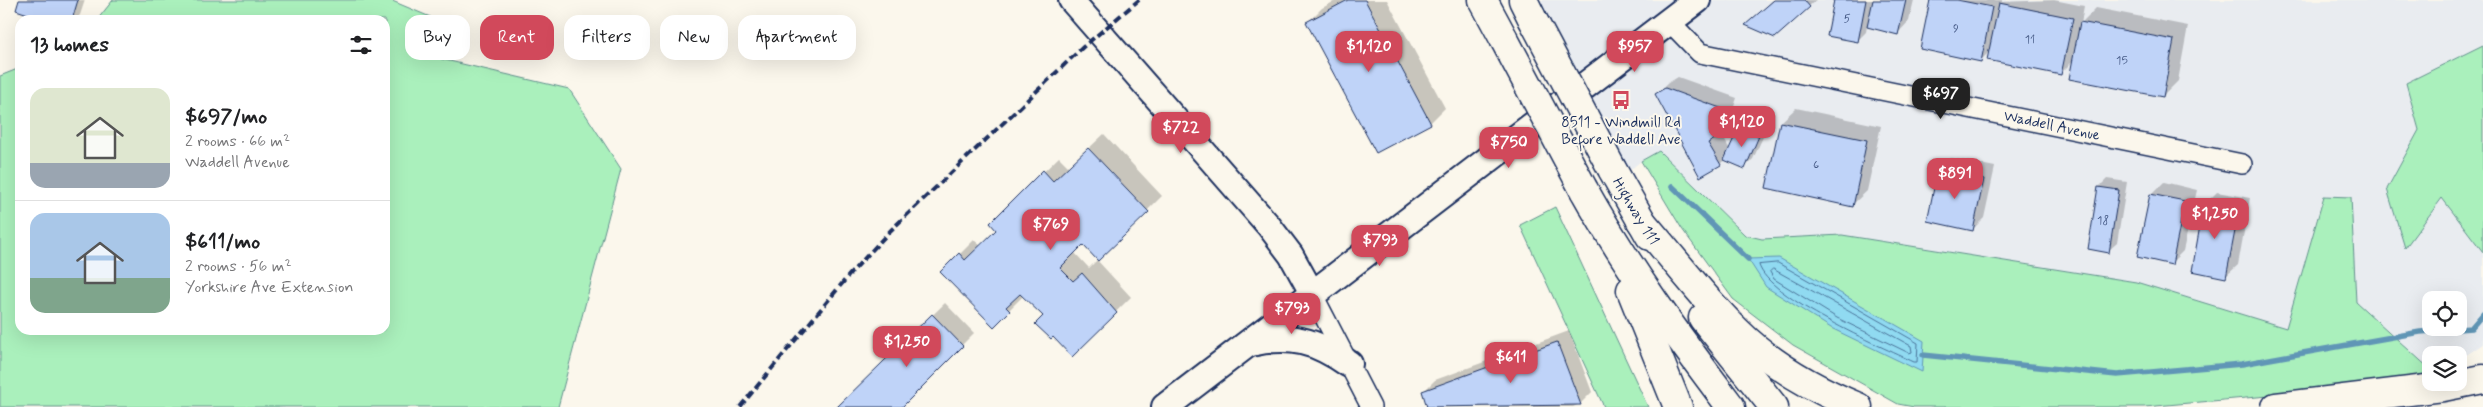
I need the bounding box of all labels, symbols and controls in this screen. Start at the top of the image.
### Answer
house number: 5 [1843,11,1851,27]
chip: Buy [405,15,470,60]
chip: Rent [480,15,554,60]
chip: Filters [564,15,650,60]
chip: New [660,15,728,60]
chip: Apartment [738,15,856,60]
house number: 9 [1953,21,1959,37]
pin: $1,120 [1328,30,1410,73]
pin: $957 [1605,30,1665,73]
text: 13 homes [30,31,109,59]
icon: filters [347,31,375,59]
house number: 11 [2025,32,2035,48]
text: $1,120 [1346,36,1392,57]
text: $957 [1618,36,1652,57]
house number: 15 [2116,53,2128,69]
pin: $697 [1911,78,1971,120]
text: $697 [1923,83,1959,104]
bus stop icon: 8511 - Windmill Rd Before Waddell Ave [1610,89,1632,111]
text: $697/mo [185,103,267,131]
pin: $1,120 [1701,106,1783,148]
street label: Waddell Avenue [2002,106,2102,146]
icon: home [70,108,130,168]
text: $1,120 [1719,111,1765,132]
pin: $722 [1151,112,1211,154]
place label: 8511 - Windmill Rd Before Waddell Ave [1561,113,1681,152]
text: $722 [1162,117,1200,138]
pin: $750 [1479,126,1539,169]
text: 2 rooms · 66 m² [185,131,290,152]
text: $750 [1490,132,1528,153]
text: Waddell Avenue [185,152,290,173]
house number: 6 [1813,157,1819,173]
pin: $891 [1925,158,1985,200]
text: $891 [1938,163,1972,184]
street label: Highway 111 [1606,174,1663,249]
pin: $1,250 [2174,198,2256,240]
text: $1,250 [2192,203,2238,224]
pin: $769 [1021,208,1081,251]
house number: 18 [2097,213,2109,229]
text: $769 [1033,214,1069,235]
pin: $793 [1350,224,1410,267]
text: $611/mo [185,228,260,256]
text: $793 [1362,230,1398,251]
icon: home [70,233,130,293]
text: 2 rooms · 56 m² [185,256,292,277]
text: Yorkshire Ave Extension [185,277,353,298]
map controls [2422,291,2467,391]
button: locate [2422,291,2467,336]
pin: $793 [1262,292,1322,335]
text: $793 [1274,298,1310,319]
pin: $1,250 [866,326,948,368]
text: $1,250 [884,331,930,352]
pin: $611 [1481,342,1541,384]
button: layers [2422,346,2467,391]
text: $611 [1496,347,1526,368]

